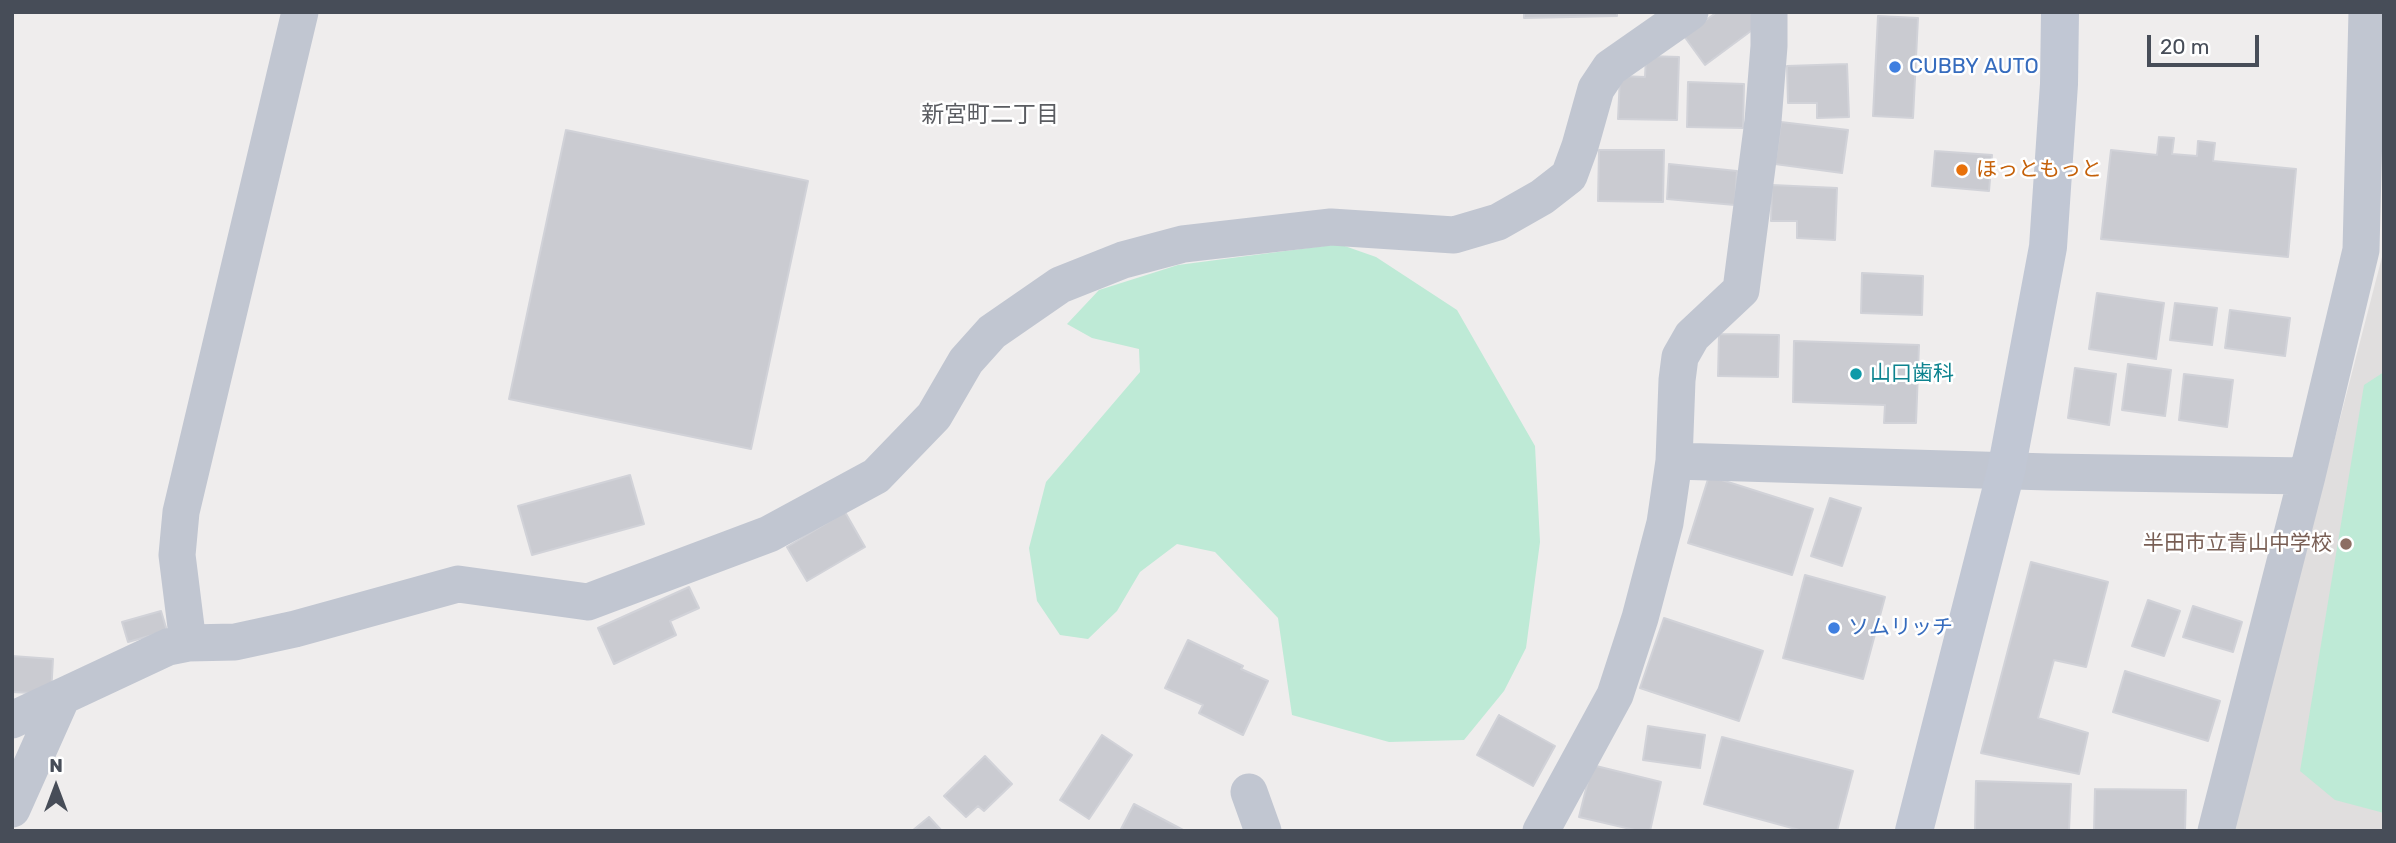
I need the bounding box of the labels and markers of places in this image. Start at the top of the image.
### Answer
place label: CUBBY AUTO [1909,54,2039,80]
marker: CUBBY AUTO [1887,59,1903,75]
place label: ほっともっと [1976,157,2102,183]
marker: ほっともっと [1954,162,1970,178]
place label: 山口歯科 [1870,361,1954,387]
marker: 山口歯科 [1848,366,1864,382]
place label: 半田市立青山中学校 [2143,531,2332,557]
marker: 半田市立青山中学校 [2338,536,2354,552]
place label: ソムリッチ [1848,615,1953,641]
marker: ソムリッチ [1826,620,1842,636]

